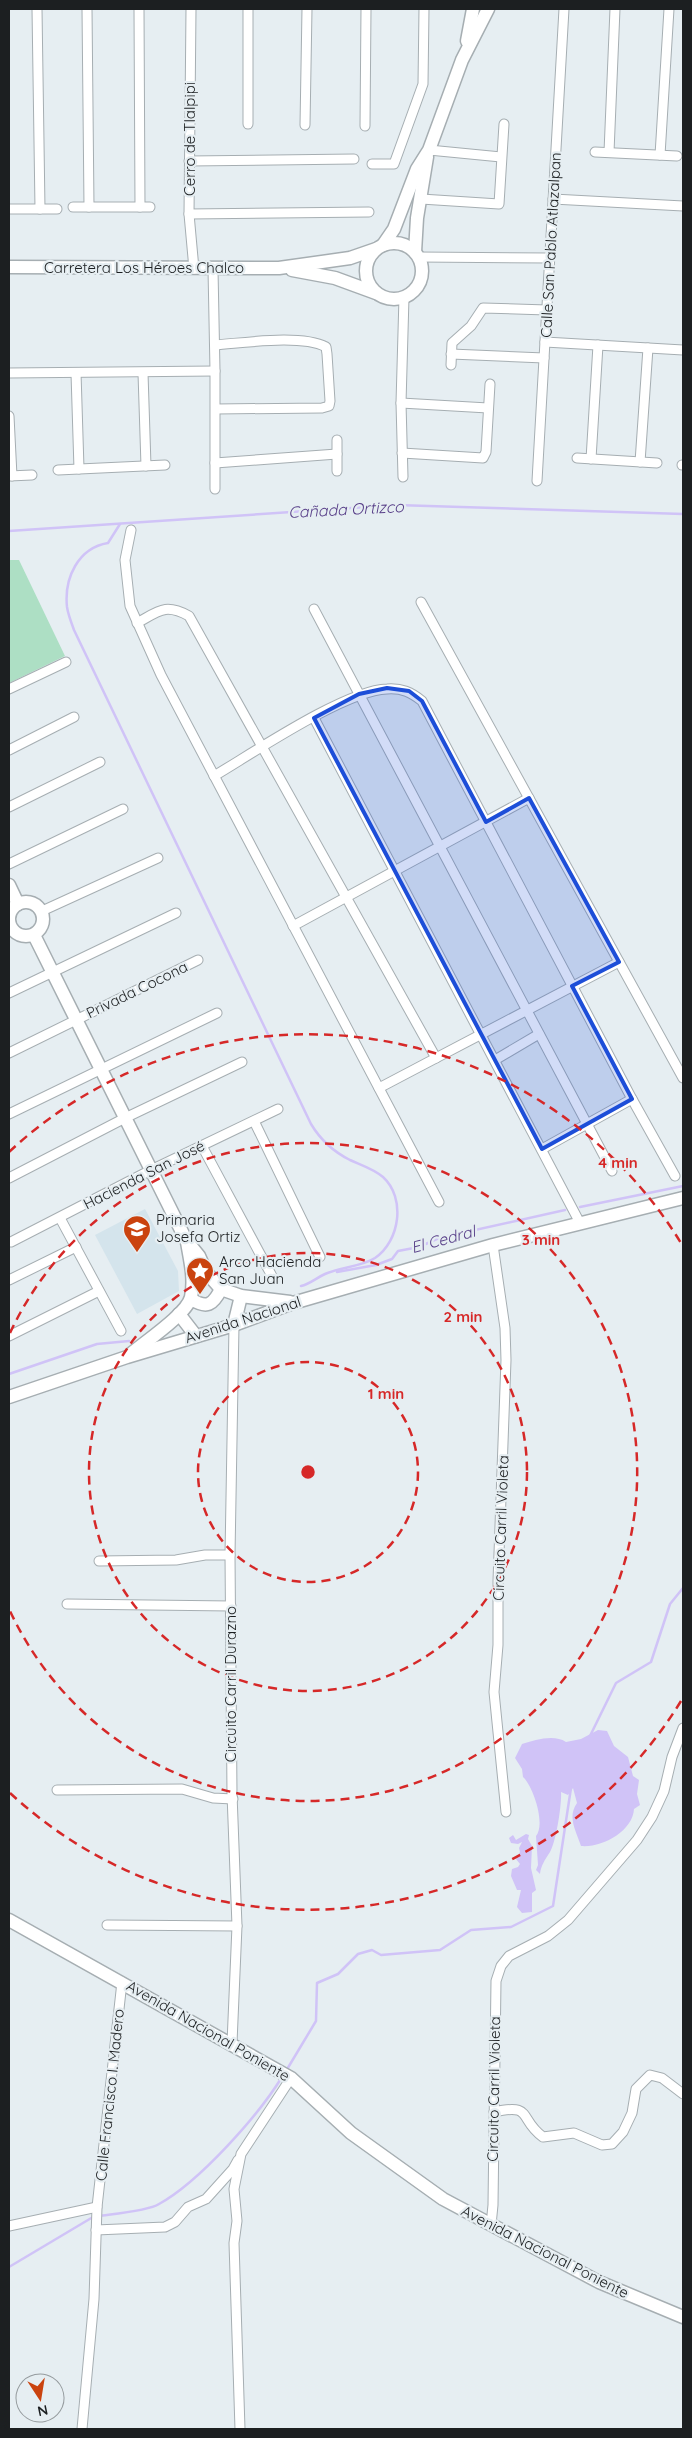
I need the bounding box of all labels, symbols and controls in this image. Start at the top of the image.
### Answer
street label: Cerro de Tlalpipi [180,82,199,196]
street label: Calle San Pablo Atlazalpan [536,152,565,338]
street label: Carretera Los Héroes Chalco [44,258,244,277]
water label: Cañada Ortizco [288,496,406,522]
street label: Privada Cocona [83,957,191,1022]
street label: Hacienda San José [80,1136,208,1213]
text: 4 min [598,1153,638,1172]
place label: Primaria Josefa Ortiz [156,1210,240,1246]
school or university icon: Primaria Josefa Ortiz [122,1214,152,1253]
water label: El Cedral [409,1220,480,1257]
text: 3 min [522,1230,560,1249]
place label: Arco Hacienda San Juan [219,1252,321,1288]
place icon: Arco Hacienda San Juan [185,1256,215,1295]
street label: Avenida Nacional [182,1292,303,1347]
text: 2 min [443,1307,483,1326]
text: 1 min [368,1384,404,1403]
street label: Circuito Carril Violeta [488,1455,513,1601]
centre of rings [299,1463,317,1481]
street label: Circuito Carril Durazno [221,1606,240,1762]
street label: Avenida Nacional Poniente [123,1976,293,2085]
street label: Calle Francisco I. Madero [91,2008,128,2182]
street label: Circuito Carril Violeta [483,2016,504,2162]
street label: Avenida Nacional Poniente [458,2201,632,2302]
north arrow [15,2373,65,2423]
text: N [36,2401,50,2421]

